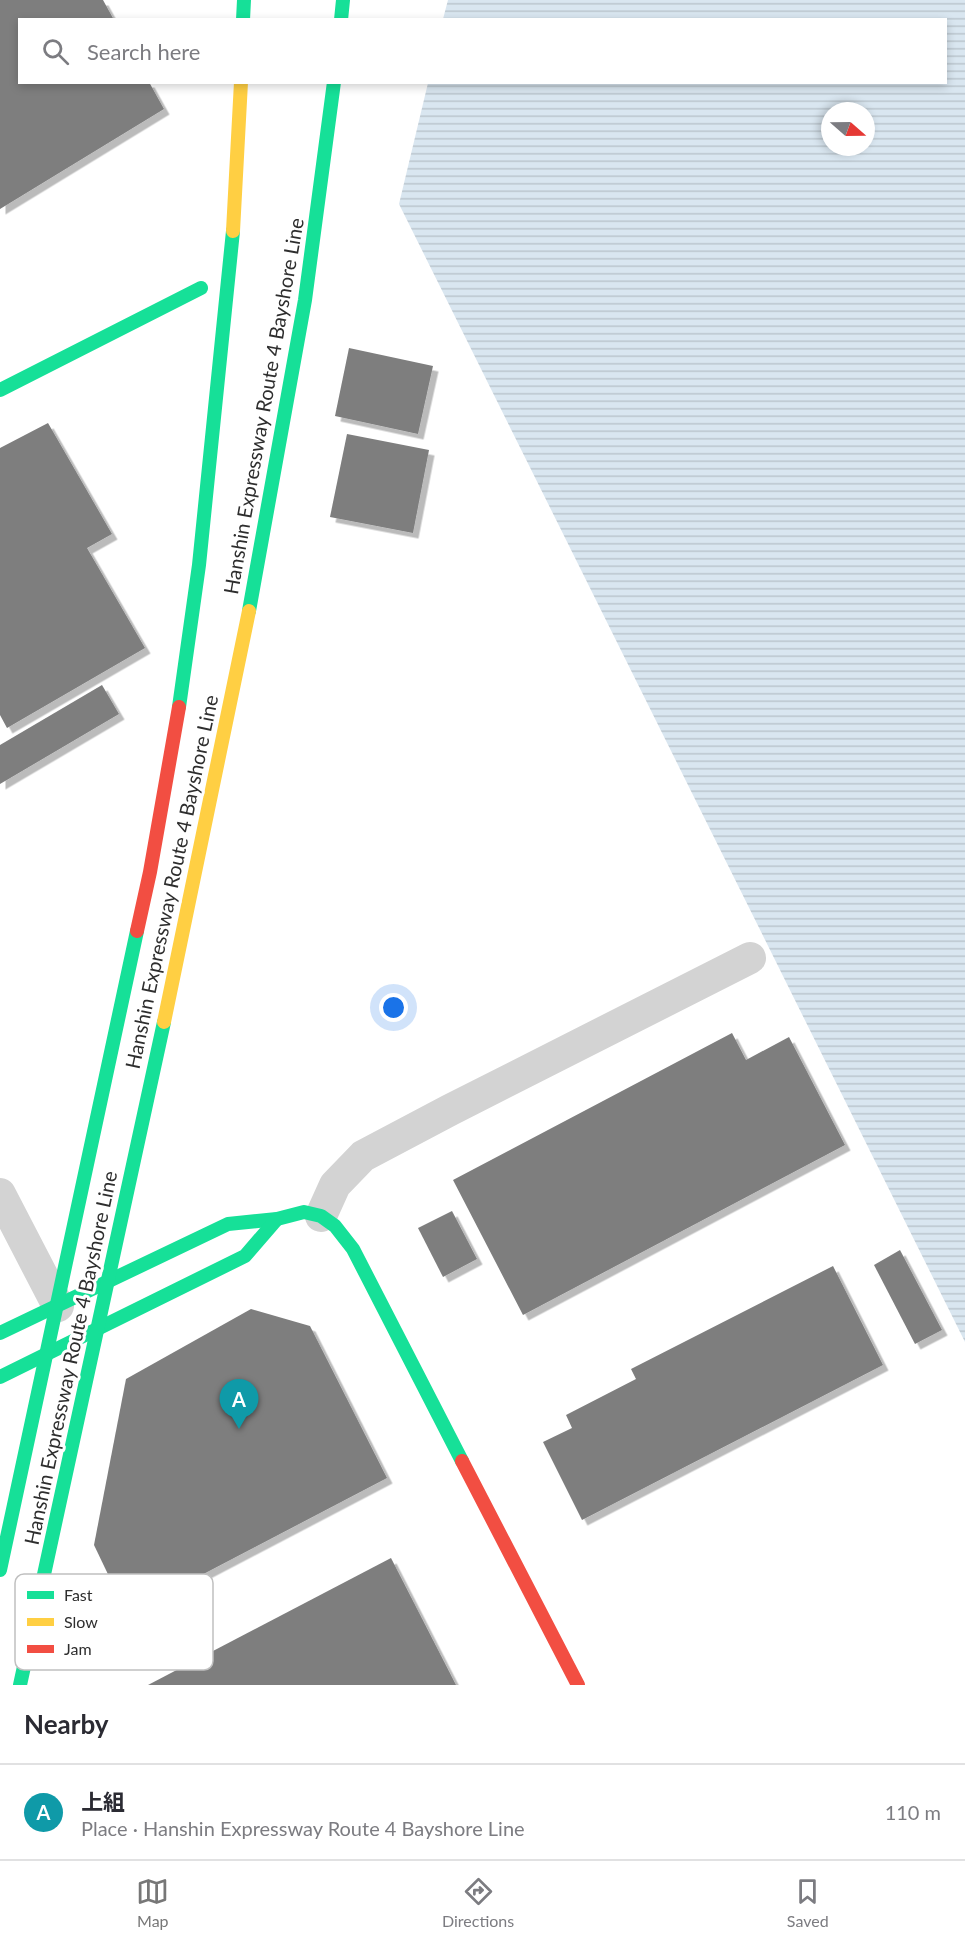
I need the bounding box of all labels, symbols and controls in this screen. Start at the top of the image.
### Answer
search box [18,18,947,84]
icon: search [39,35,72,68]
text: Search here [87,38,200,65]
north arrow [821,102,875,156]
street label: Hanshin Expressway Route 4 Bayshore Line [218,216,308,596]
street label: Hanshin Expressway Route 4 Bayshore Line [120,693,222,1071]
your location [379,993,408,1022]
street label: Hanshin Expressway Route 4 Bayshore Line [19,1169,121,1547]
pin: A [220,1380,258,1429]
legend [15,1574,213,1670]
text: Fast [64,1585,93,1604]
text: Slow [64,1612,98,1631]
text: Jam [64,1639,92,1658]
text: Nearby [24,1708,109,1740]
text: 上組 [81,1788,125,1815]
text: A [37,1800,50,1824]
text: 110 m [885,1800,941,1824]
text: Place · Hanshin Expressway Route 4 Bayshore Line [81,1816,525,1840]
tab: Map [136,1875,169,1930]
tab: Directions [442,1875,514,1930]
tab: Saved [787,1875,829,1930]

